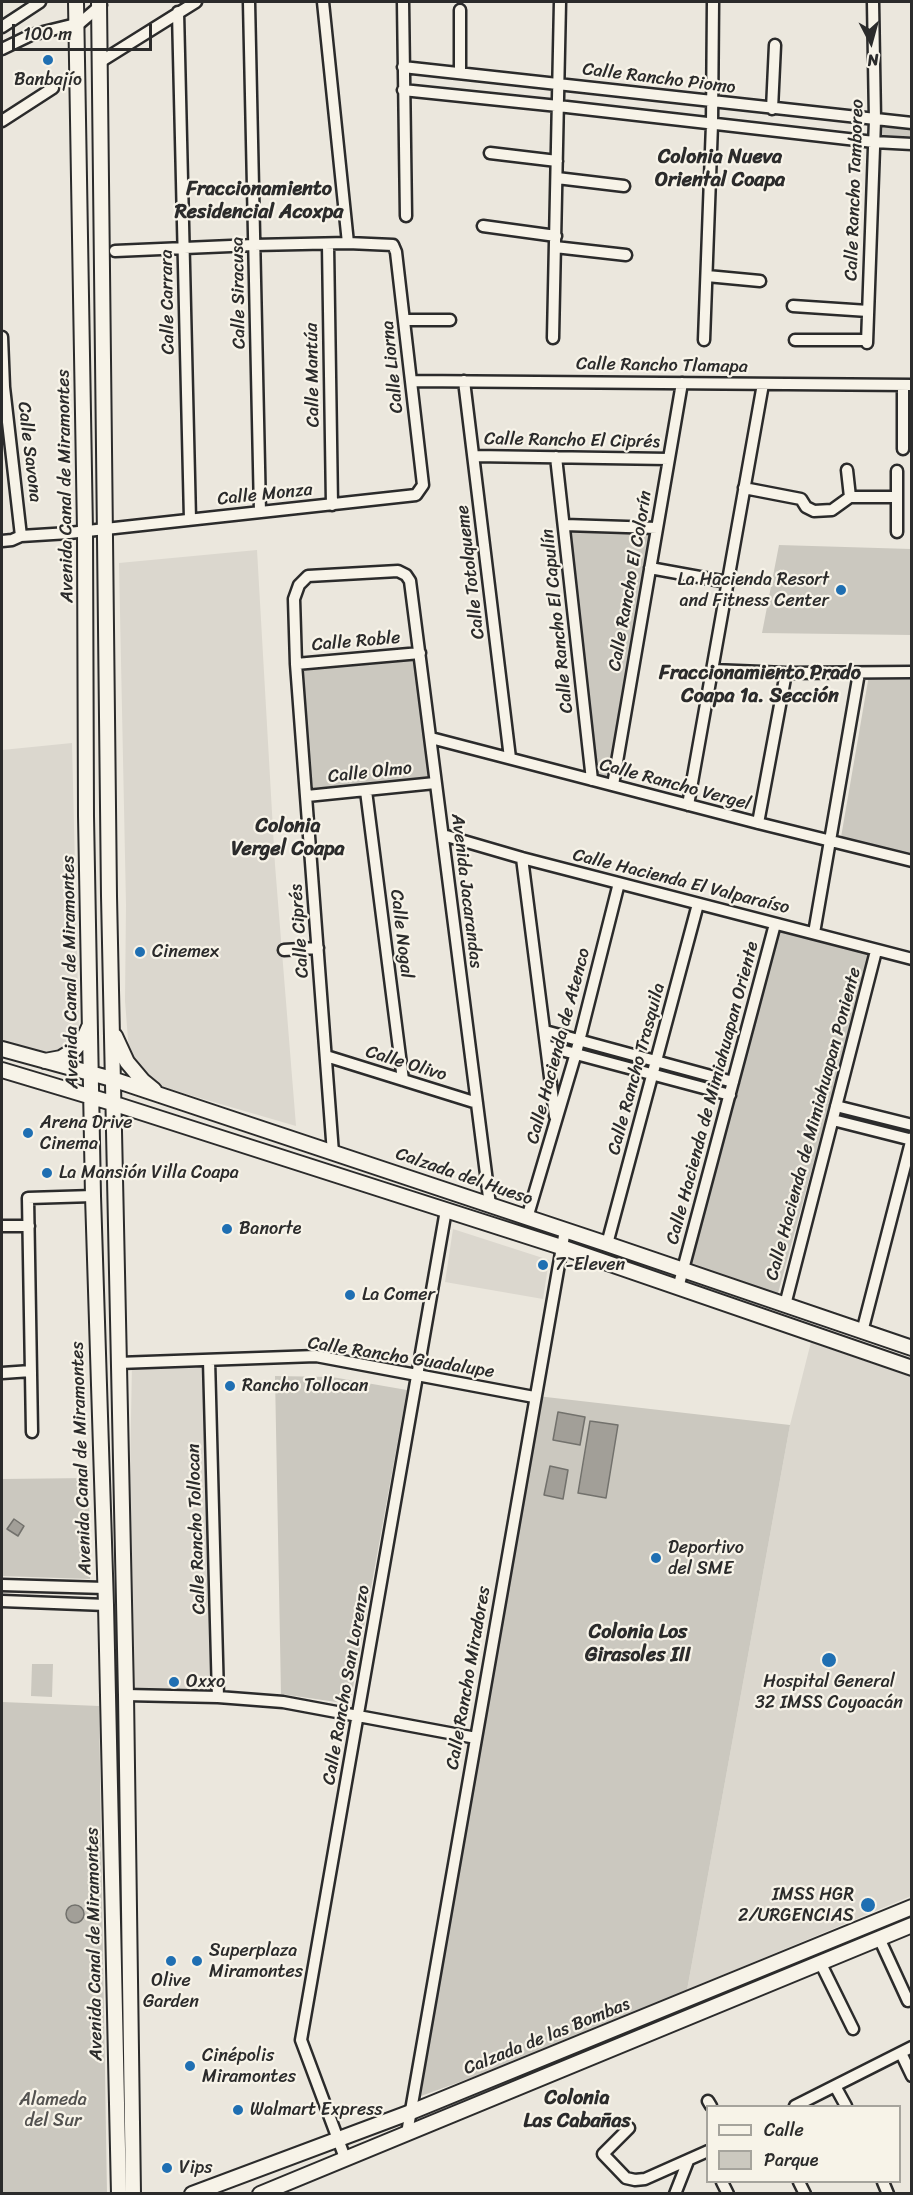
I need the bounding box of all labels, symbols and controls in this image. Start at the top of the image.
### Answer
scale bar [15,12,154,50]
north arrow [841,12,901,72]
text: 100 m [23,18,72,50]
text: N [866,45,880,75]
marker: Banbajío [41,53,55,67]
street label: Calle Rancho Piomo [581,59,737,99]
place label: Banbajío [14,69,82,91]
street label: Calle Rancho Tamboreo [841,99,869,281]
district label: Colonia Nueva Oriental Coapa [655,146,785,193]
district label: Fraccionamiento Residencial Acoxpa [175,178,343,225]
street label: Calle Siracusa [227,237,251,349]
street label: Calle Carrara [156,249,180,355]
street label: Calle Liorna [377,320,409,414]
street label: Calle Mantúa [301,323,325,427]
street label: Calle Rancho Tlamapa [576,354,748,378]
street label: Avenida Canal de Miramontes [53,369,79,603]
street label: Calle Savona [12,401,46,503]
street label: Calle Rancho El Ciprés [484,429,660,453]
street label: Calle Monza [216,479,314,511]
street label: Calle Rancho El Colorín [604,489,658,673]
street label: Calle Totolqueme [452,504,490,640]
street label: Calle Rancho El Capulín [538,528,578,714]
place label: La Hacienda Resort and Fitness Center [677,569,829,612]
marker: La Hacienda Resort and Fitness Center [834,583,848,597]
street label: Calle Roble [311,627,401,657]
district label: Fraccionamiento Prado Coapa 1a. Sección [659,662,861,709]
street label: Calle Rancho Vergel [597,754,753,816]
street label: Calle Olmo [327,758,413,788]
street label: Avenida Jacarandas [446,812,486,970]
district label: Colonia Vergel Coapa [231,815,345,862]
street label: Calle Hacienda El Valparaíso [570,845,792,919]
street label: Avenida Canal de Miramontes [58,855,84,1089]
street label: Calle Ciprés [286,883,314,979]
street label: Calle Nogal [385,888,417,980]
street label: Calle Hacienda de Mimiahuapan Oriente [662,939,764,1247]
place label: Cinemex [152,941,219,963]
marker: Cinemex [133,945,147,959]
street label: Calle Hacienda de Atenco [522,946,596,1146]
street label: Calle Hacienda de Mimiahuapan Poniente [762,965,866,1283]
street label: Calle Rancho Trasquila [604,981,670,1157]
street label: Calle Olivo [363,1041,449,1087]
place label: Arena Drive Cinema [40,1112,133,1154]
marker: Arena Drive Cinema [21,1126,35,1140]
street label: Calzada del Hueso [393,1143,535,1211]
place label: La Mansión Villa Coapa [59,1162,239,1184]
marker: La Mansión Villa Coapa [40,1166,54,1180]
place label: Banorte [239,1218,302,1240]
marker: Banorte [220,1222,234,1236]
place label: 7-Eleven [555,1254,625,1276]
marker: 7-Eleven [536,1258,550,1272]
place label: La Comer [362,1284,435,1306]
marker: La Comer [343,1288,357,1302]
street label: Calle Rancho Guadalupe [306,1333,496,1383]
street label: Avenida Canal de Miramontes [67,1341,97,1575]
place label: Rancho Tollocan [242,1375,369,1397]
marker: Rancho Tollocan [223,1379,237,1393]
street label: Calle Rancho Tollocan [183,1443,211,1615]
place label: Deportivo del SME [668,1537,744,1580]
marker: Deportivo del SME [649,1551,663,1565]
street label: Calle Rancho San Lorenzo [319,1583,375,1787]
street label: Calle Rancho Miradores [442,1585,496,1771]
district label: Colonia Los Girasoles III [585,1621,691,1668]
marker: Hospital General 32 IMSS Coyoacán [820,1651,838,1669]
place label: Oxxo [186,1671,225,1693]
place label: Hospital General 32 IMSS Coyoacán [755,1671,903,1714]
marker: Oxxo [167,1675,181,1689]
street label: Avenida Canal de Miramontes [82,1827,108,2061]
place label: IMSS HGR 2/URGENCIAS [738,1884,854,1926]
marker: IMSS HGR 2/URGENCIAS [859,1896,877,1914]
place label: Superplaza Miramontes [209,1940,303,1982]
marker: Olive Garden [164,1954,178,1968]
marker: Superplaza Miramontes [190,1954,204,1968]
place label: Olive Garden [143,1970,199,2012]
street label: Calzada de las Bombas [461,1994,633,2080]
place label: Cinépolis Miramontes [202,2045,296,2088]
marker: Cinépolis Miramontes [183,2059,197,2073]
district label: Colonia Las Cabañas [523,2087,631,2134]
park label: Alameda del Sur [19,2089,87,2132]
place label: Walmart Express [250,2099,383,2121]
marker: Walmart Express [231,2103,245,2117]
legend [706,2105,901,2183]
text: Calle [764,2114,804,2146]
text: Parque [764,2144,818,2176]
place label: Vips [179,2157,212,2179]
marker: Vips [160,2161,174,2175]

